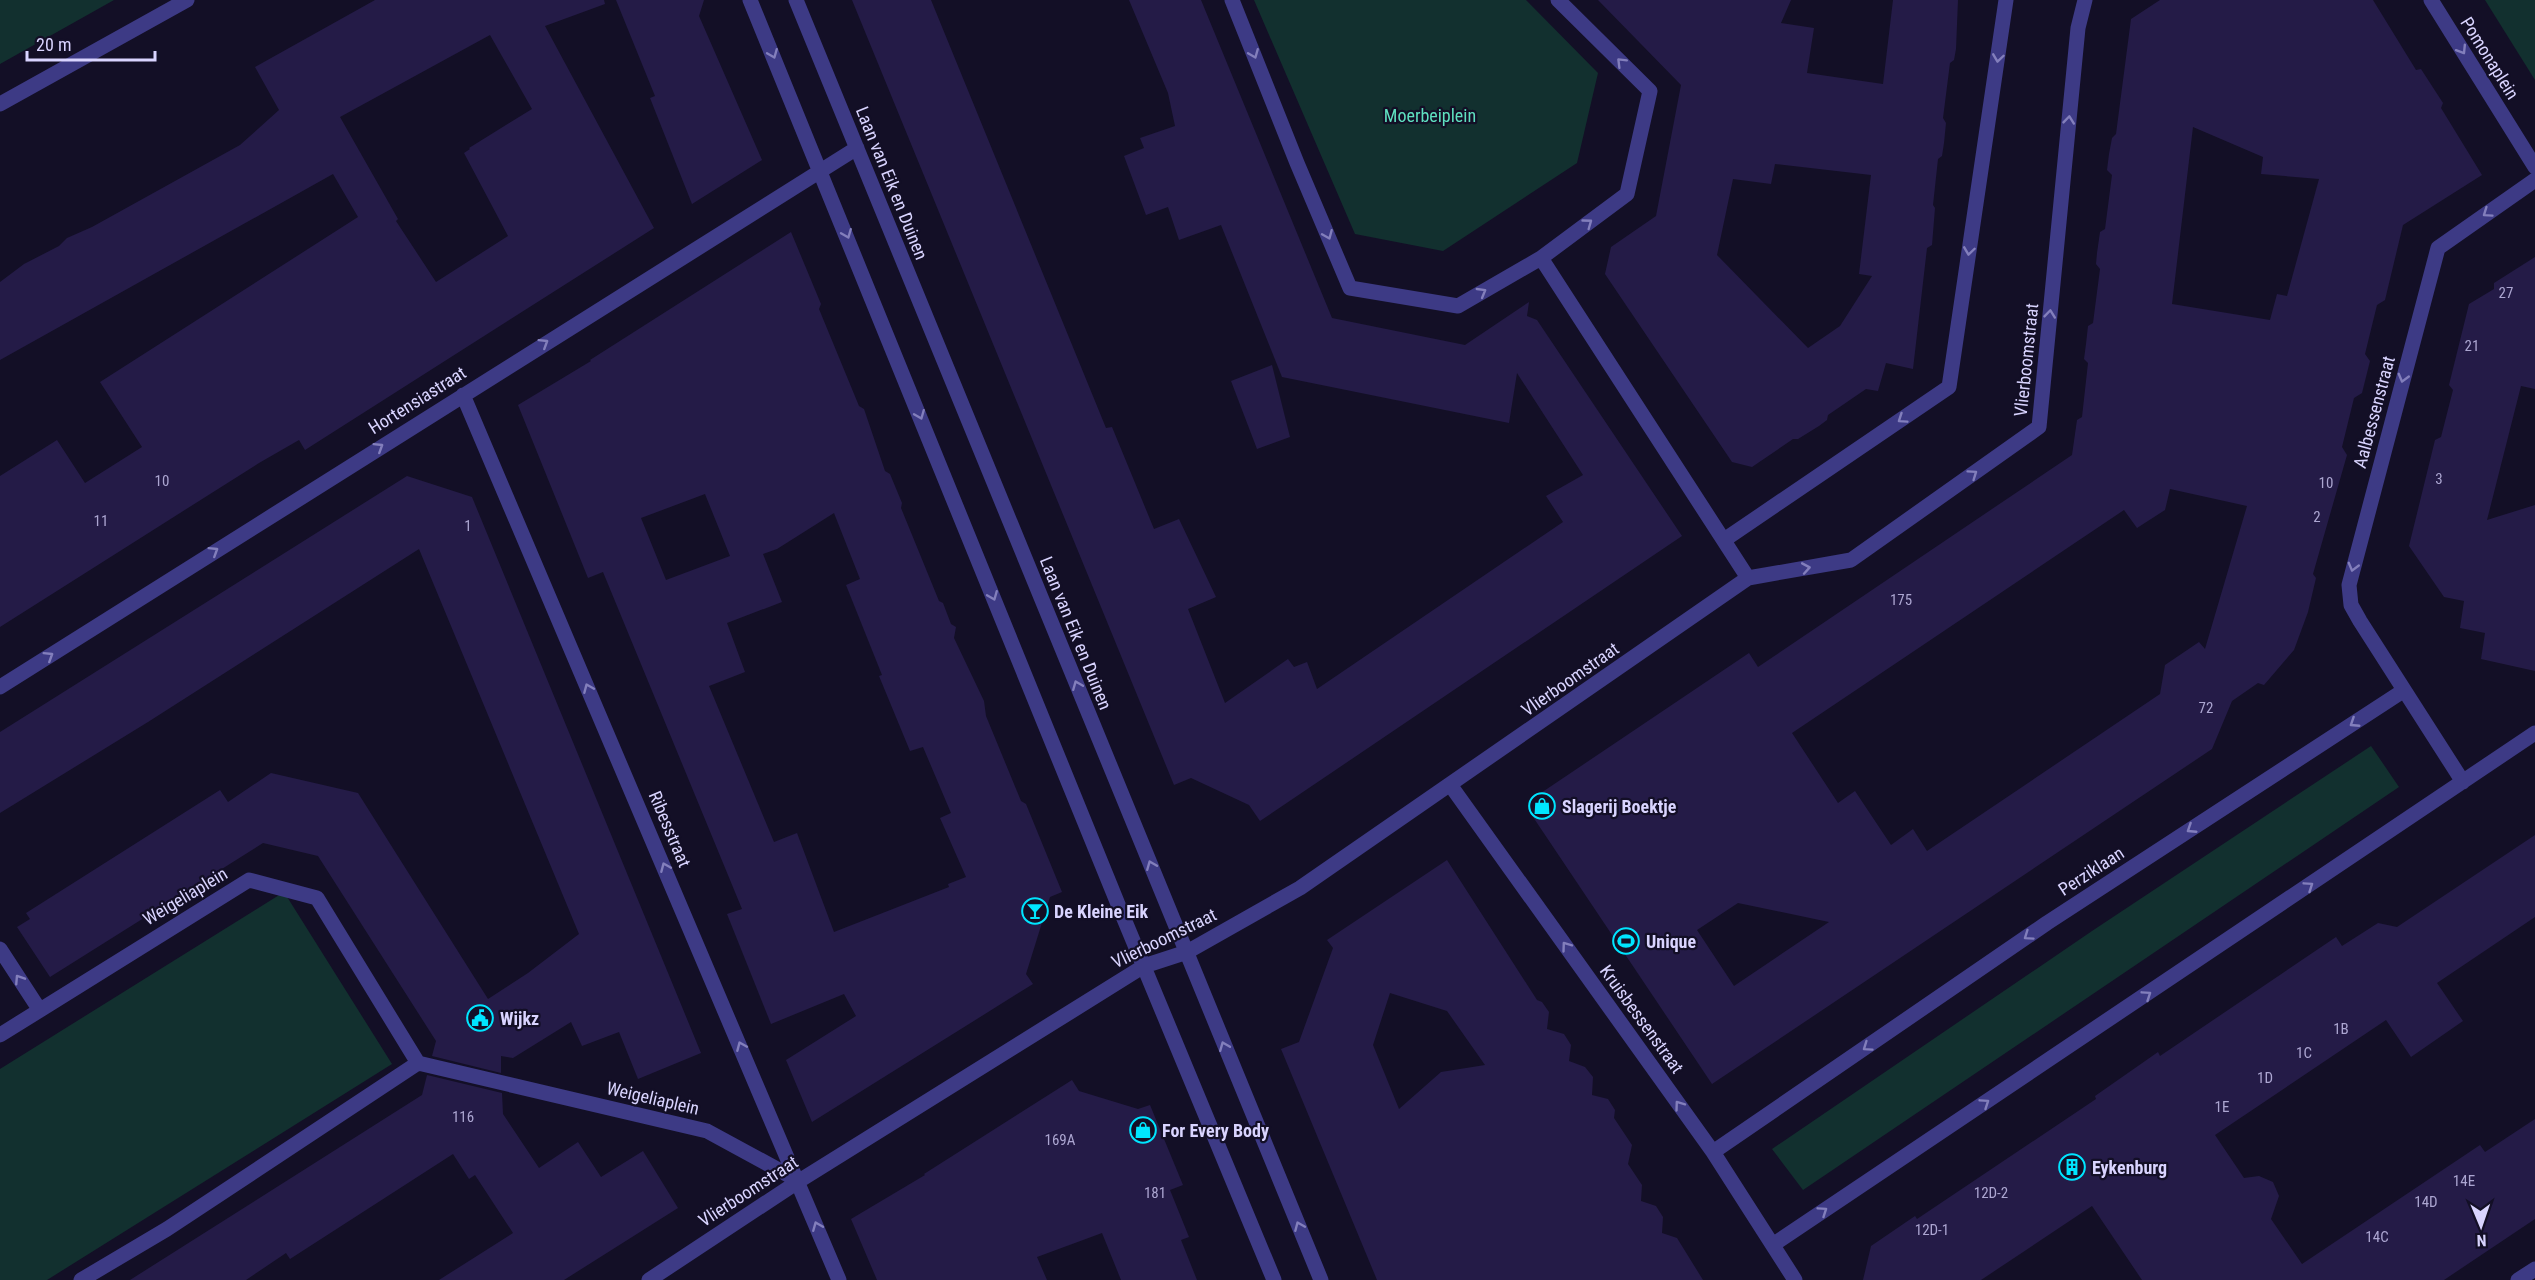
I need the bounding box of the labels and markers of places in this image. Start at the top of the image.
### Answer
shop icon: Slagerij Boektje [1527,791,1557,821]
place label: Slagerij Boektje [1562,796,1677,817]
bar icon: De Kleine Eik [1020,896,1050,926]
place label: De Kleine Eik [1054,901,1149,922]
sports icon: Unique [1611,926,1641,956]
place label: Unique [1646,931,1696,952]
public building icon: Wijkz [465,1003,495,1033]
place label: Wijkz [500,1008,539,1029]
shop icon: For Every Body [1128,1115,1158,1145]
place label: For Every Body [1162,1120,1269,1141]
building icon: Eykenburg [2057,1152,2087,1182]
place label: Eykenburg [2092,1157,2167,1178]

